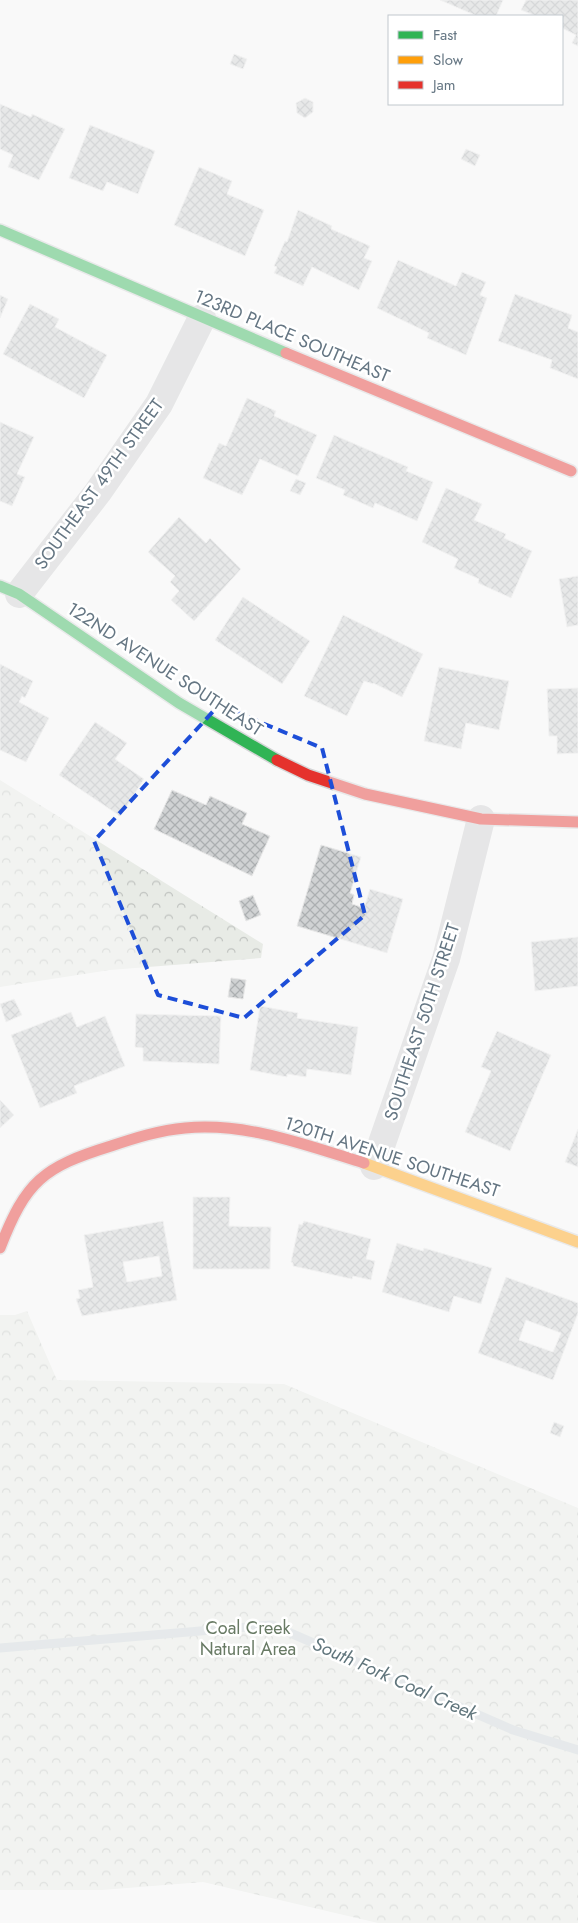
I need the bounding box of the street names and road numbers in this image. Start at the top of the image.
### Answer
street label: 123RD PLACE SOUTHEAST [190,283,394,389]
street label: SOUTHEAST 49TH STREET [28,393,170,575]
street label: 122ND AVENUE SOUTHEAST [62,596,269,743]
street label: SOUTHEAST 50TH STREET [378,919,466,1124]
street label: 120TH AVENUE SOUTHEAST [281,1110,503,1204]

